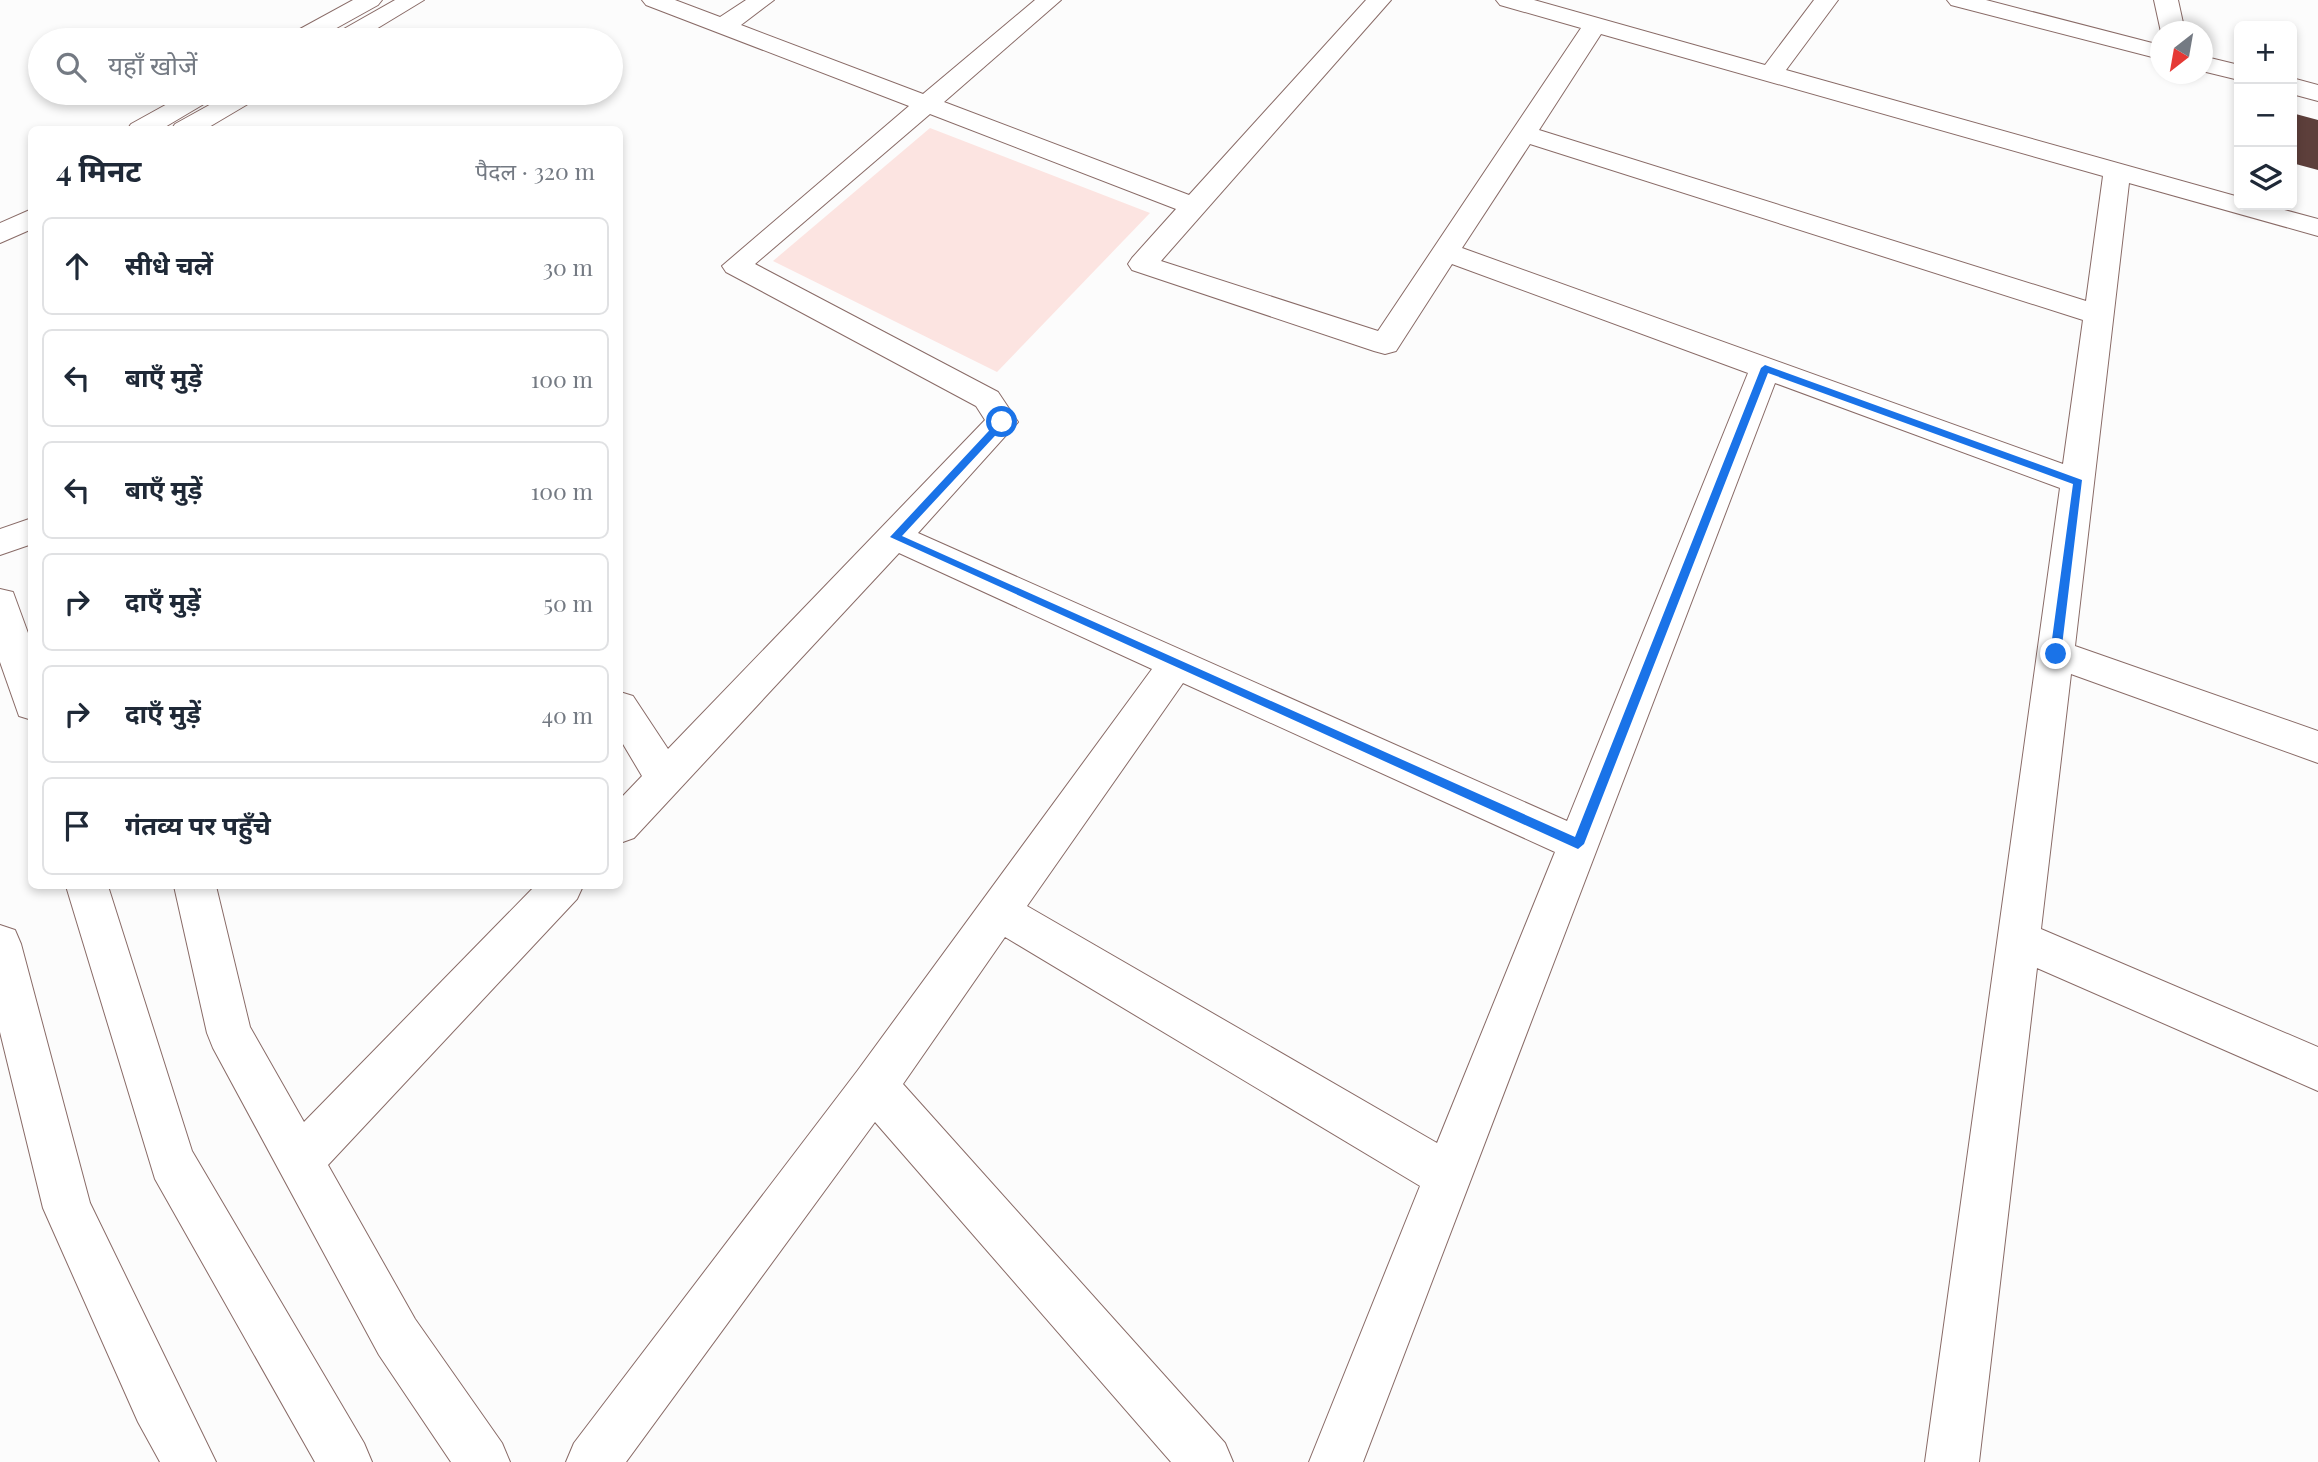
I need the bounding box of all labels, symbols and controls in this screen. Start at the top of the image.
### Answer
north arrow [2150,21,2213,84]
map controls [2234,21,2297,210]
button: + [2234,21,2297,84]
search box [28,28,623,105]
text: यहाँ खोजें [108,47,197,82]
icon: search [52,48,90,86]
button: − [2234,84,2297,147]
button: layers [2234,147,2297,210]
text: 4 मिनट [56,150,141,190]
text: पैदल · 320 m [475,155,595,186]
icon: ahead [58,247,96,285]
text: सीधे चलें [125,247,213,282]
text: 30 m [543,251,593,282]
icon: left [58,359,96,397]
text: बाएँ मुड़ें [125,359,202,394]
text: 100 m [531,363,593,394]
route start [986,406,1017,437]
icon: left [58,471,96,509]
text: बाएँ मुड़ें [125,471,202,506]
text: 100 m [531,475,593,506]
icon: right [58,583,96,621]
text: दाएँ मुड़ें [125,583,201,618]
text: 50 m [544,587,593,618]
route end [2040,638,2071,669]
icon: right [58,695,96,733]
text: दाएँ मुड़ें [125,695,201,730]
text: 40 m [542,699,593,730]
icon: arrive [58,807,96,845]
text: गंतव्य पर पहुँचे [125,807,271,842]

